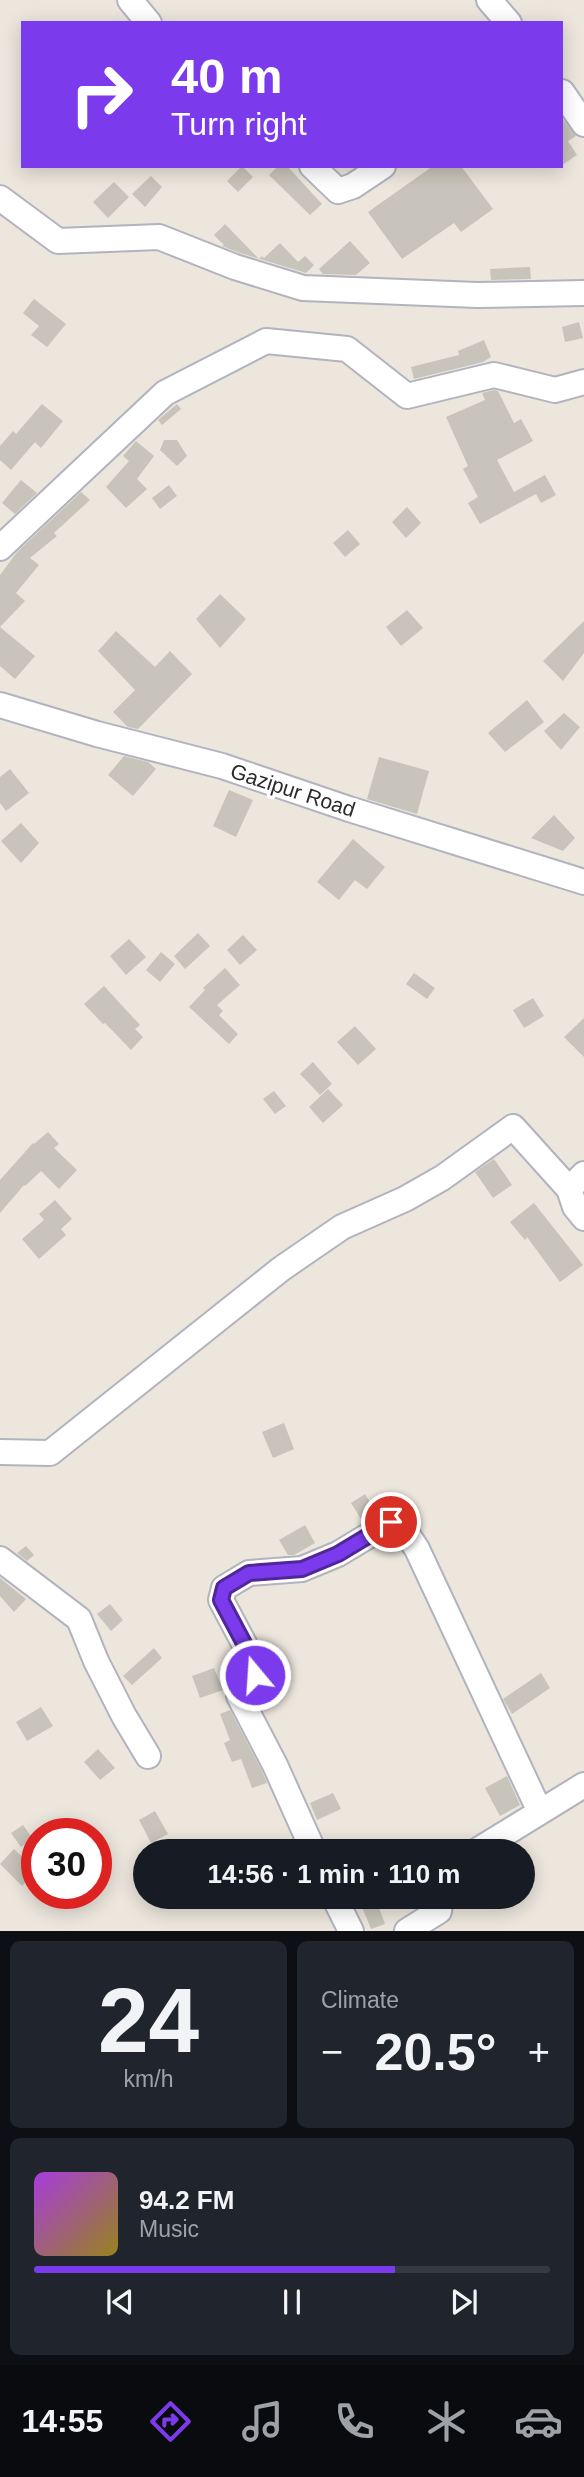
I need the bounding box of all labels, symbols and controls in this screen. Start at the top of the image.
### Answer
icon: right [56,49,147,140]
text: 40 m [171,49,283,103]
text: Turn right [171,106,307,142]
street label: Gazipur Road [228,759,358,821]
pin [361,1492,421,1552]
icon: arrive [372,1503,410,1541]
position arrow [218,1638,292,1712]
speed limit sign: 30 [21,1818,112,1909]
text: 14:56 · 1 min · 110 m [208,1859,460,1889]
text: 24 [98,1970,199,2071]
text: Climate [321,1987,399,2013]
text: 20.5° [374,2023,497,2081]
text: − [321,2031,343,2073]
text: + [528,2031,550,2073]
text: km/h [124,2066,173,2092]
text: 94.2 FM [139,2185,234,2215]
text: Music [139,2216,199,2242]
icon: previous [101,2283,139,2321]
icon: pause [273,2283,311,2321]
icon: next [445,2283,483,2321]
icon: directions [146,2397,195,2446]
icon: music [238,2397,287,2446]
icon: phone [330,2397,379,2446]
icon: climate [422,2397,471,2446]
icon: car [514,2397,563,2446]
text: 14:55 [21,2403,103,2439]

